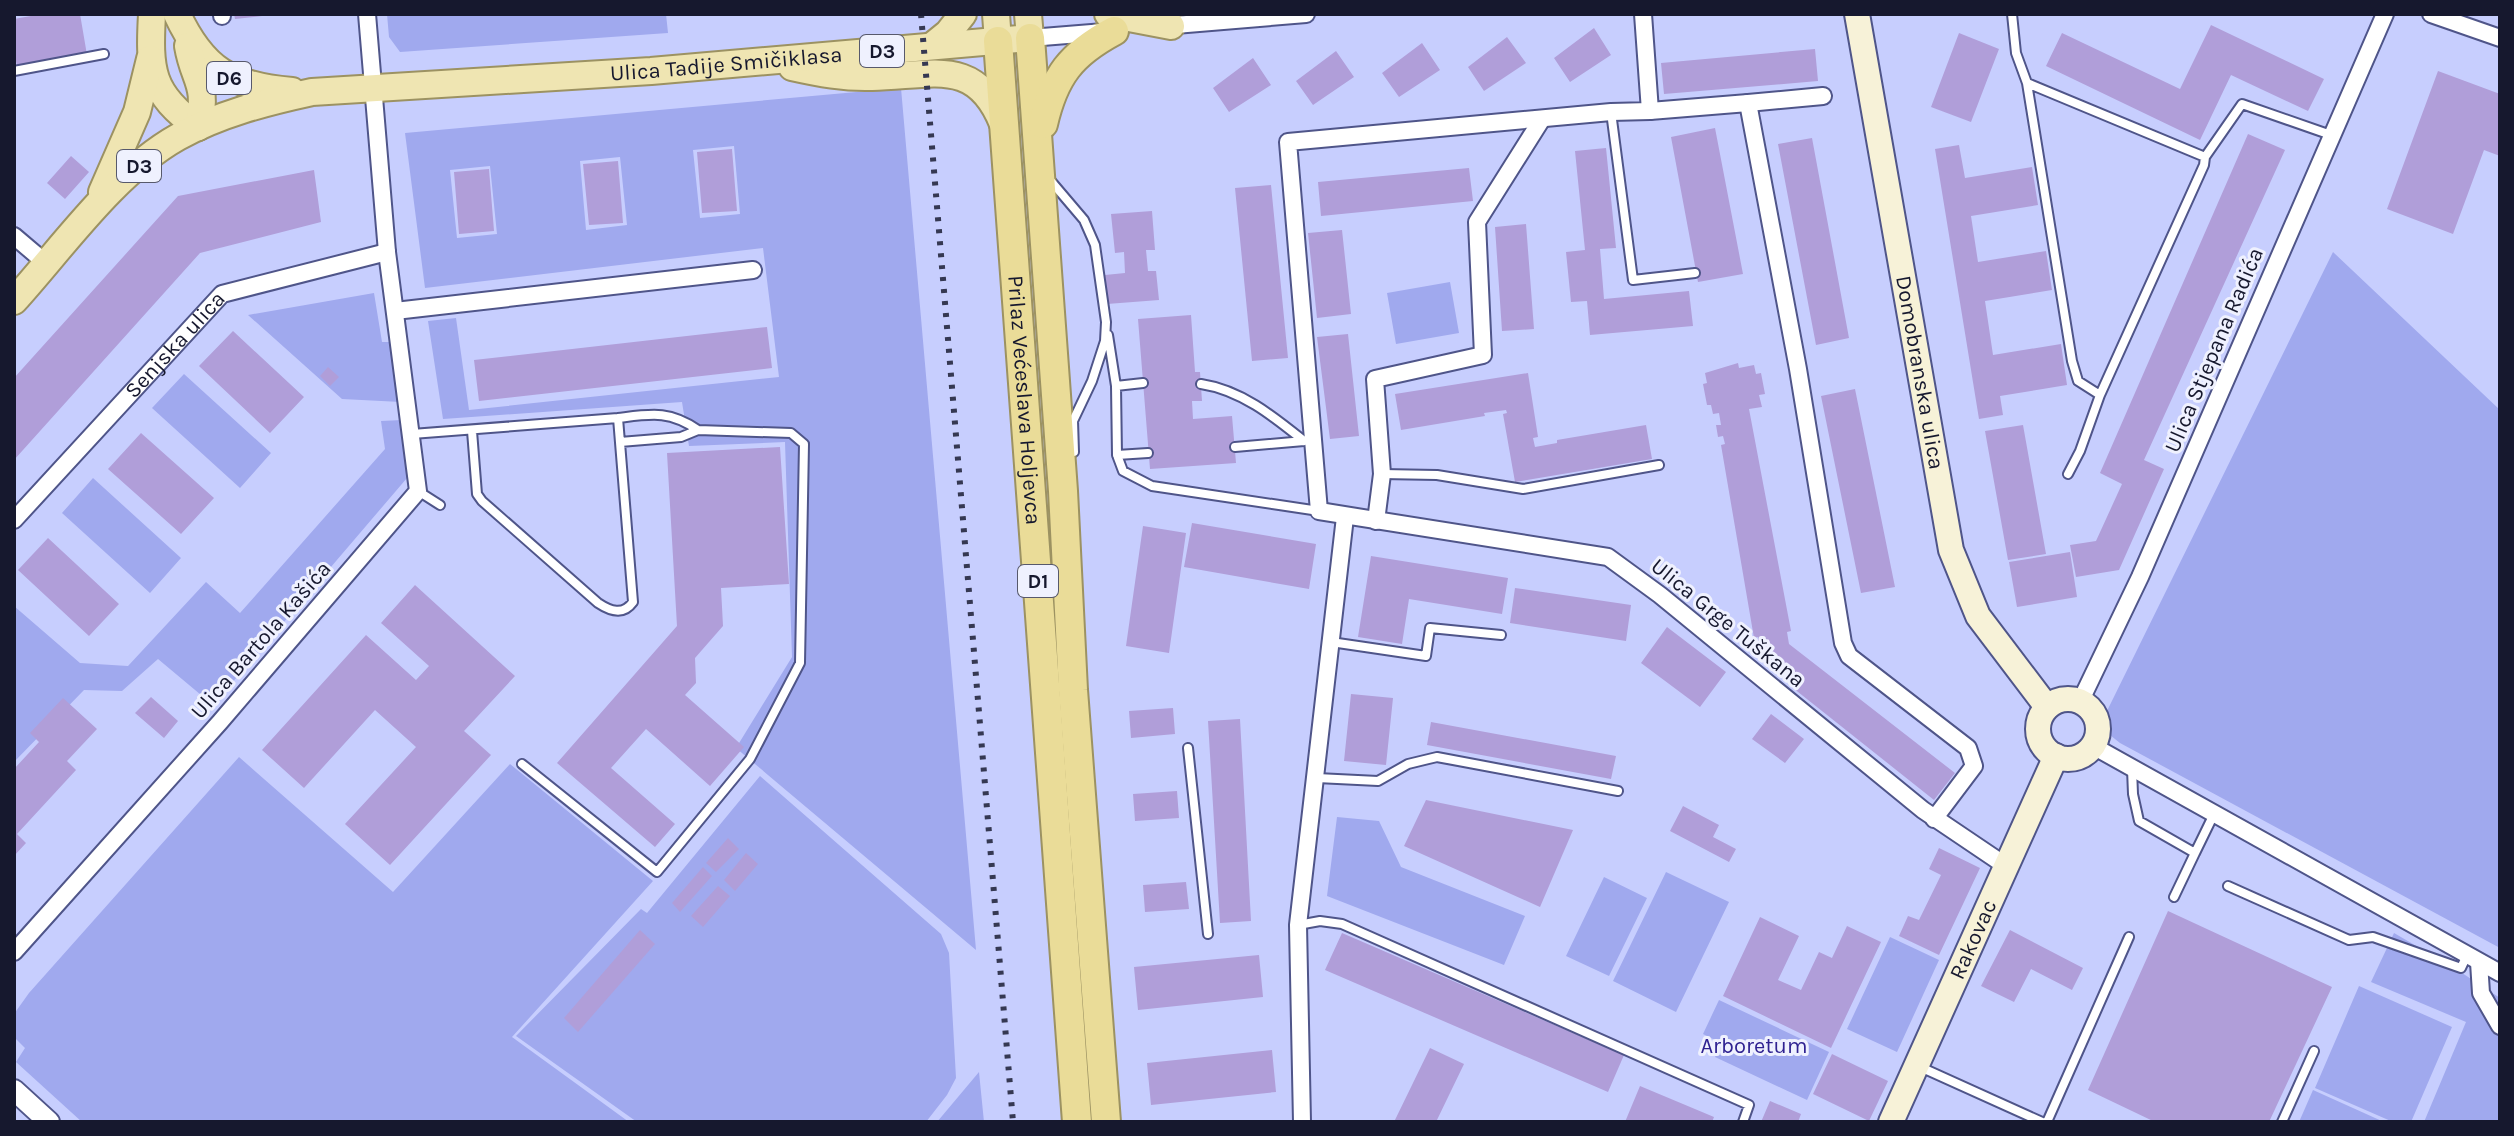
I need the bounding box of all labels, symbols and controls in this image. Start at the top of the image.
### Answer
road number: D3 [860,35,904,67]
street label: Ulica Tadije Smičiklasa [609,41,843,87]
road number: D6 [207,62,251,94]
road number: D3 [117,150,161,182]
street label: Ulica Stjepana Radića [2159,244,2269,456]
street label: Prilaz Većeslava Holjevca [1002,274,1046,526]
street label: Domobranska ulica [1890,274,1950,472]
street label: Senjska ulica [120,286,231,404]
street label: Ulica Grge Tuškana [1646,553,1810,693]
street label: Ulica Bartola Kašića [185,556,337,724]
road number: D1 [1018,565,1058,597]
street label: Rakovac [1944,896,2002,984]
park label: Arboretum [1700,1033,1808,1059]

